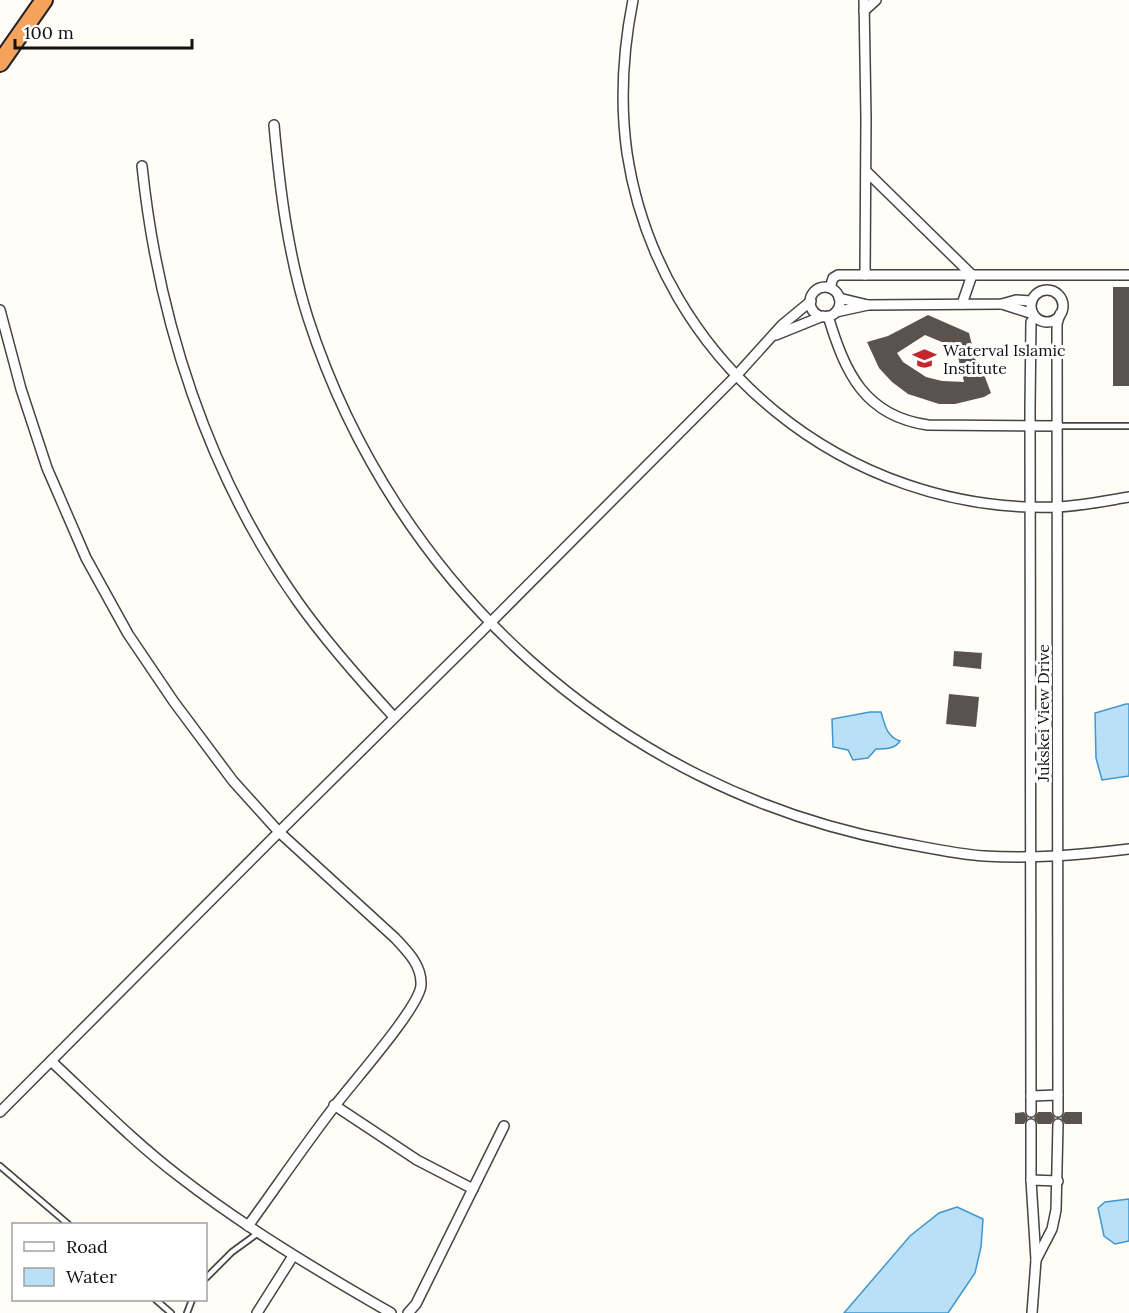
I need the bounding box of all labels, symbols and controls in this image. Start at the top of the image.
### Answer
scale bar [15,12,192,50]
text: 100 m [24,21,74,44]
place label: Waterval Islamic Institute [943,340,1066,378]
school or university icon: Waterval Islamic Institute [912,346,938,372]
street label: Jukskei View Drive [1033,644,1053,783]
legend [12,1223,207,1301]
text: Road [66,1235,108,1258]
text: Water [66,1265,117,1288]

